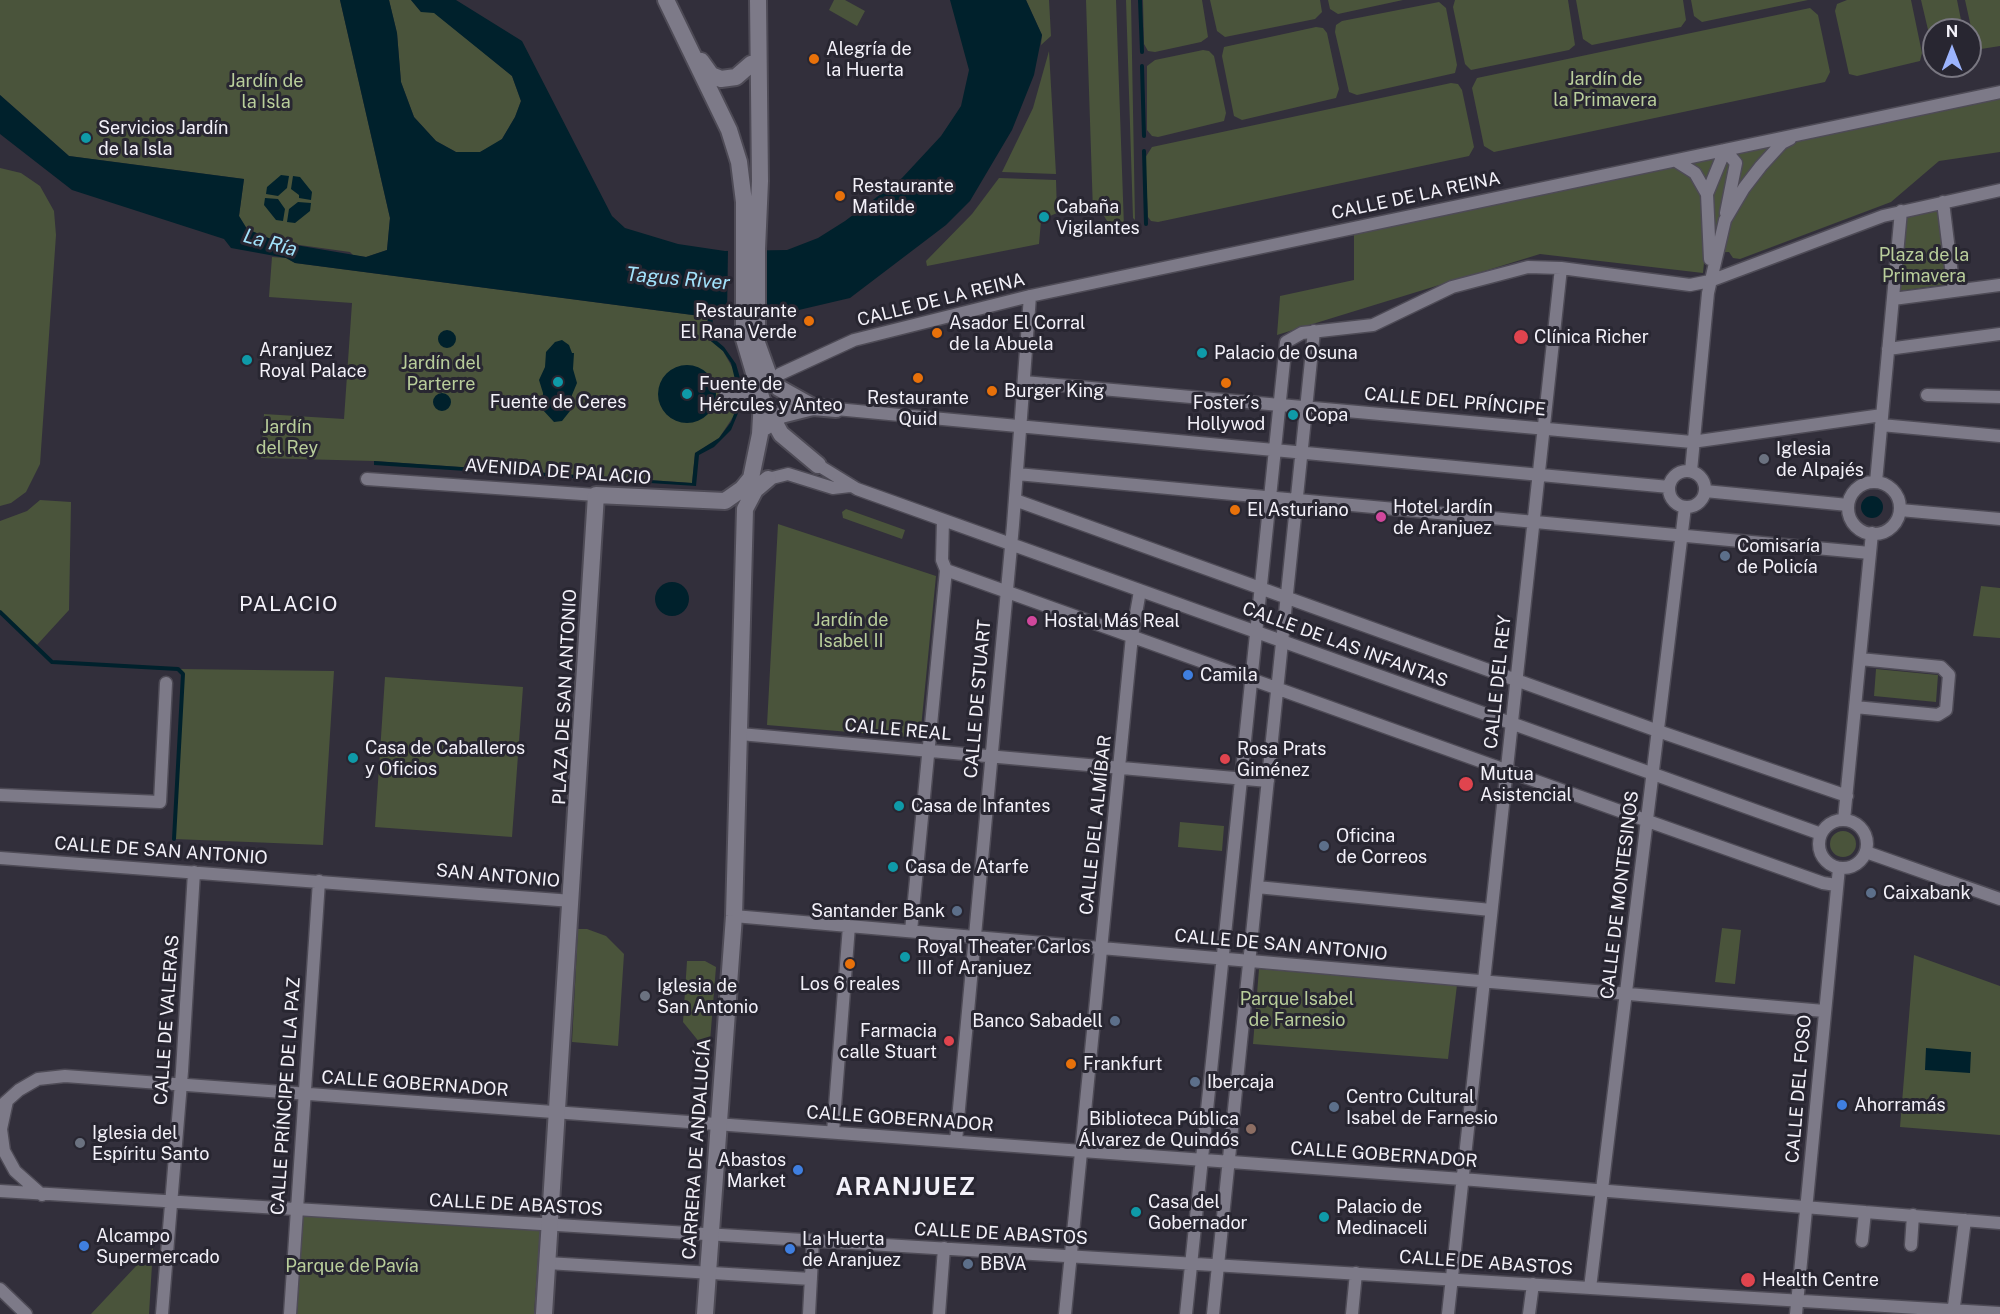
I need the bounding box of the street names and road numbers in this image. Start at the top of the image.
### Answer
street label: CALLE DE LA REINA [1330,168,1502,224]
street label: CALLE DE LA REINA [855,269,1027,331]
street label: CALLE DEL PRÍNCIPE [1363,383,1547,421]
street label: AVENIDA DE PALACIO [464,455,652,489]
street label: PLAZA DE SAN ANTONIO [549,588,581,806]
street label: CALLE DE LAS INFANTAS [1239,598,1451,692]
street label: CALLE DEL REY [1480,614,1516,750]
street label: CALLE DE STUART [960,619,996,779]
street label: CALLE REAL [843,715,953,745]
street label: CALLE DEL ALMÍBAR [1076,734,1116,916]
street label: CALLE DE MONTESINOS [1596,790,1644,1000]
street label: CALLE DE SAN ANTONIO [54,833,268,869]
street label: SAN ANTONIO [435,860,561,892]
street label: CALLE DE SAN ANTONIO [1174,925,1388,965]
street label: CALLE DE VALERAS [150,934,184,1106]
street label: CALLE PRÍNCIPE DE LA PAZ [267,976,305,1216]
street label: CALLE DEL FOSO [1782,1014,1816,1164]
street label: CARRERA DE ANDALUCÍA [678,1038,716,1260]
street label: CALLE GOBERNADOR [321,1067,509,1101]
street label: CALLE GOBERNADOR [806,1102,994,1136]
street label: CALLE GOBERNADOR [1290,1138,1478,1172]
street label: CALLE DE ABASTOS [429,1190,603,1220]
street label: CALLE DE ABASTOS [914,1219,1088,1249]
street label: CALLE DE ABASTOS [1398,1246,1574,1280]

